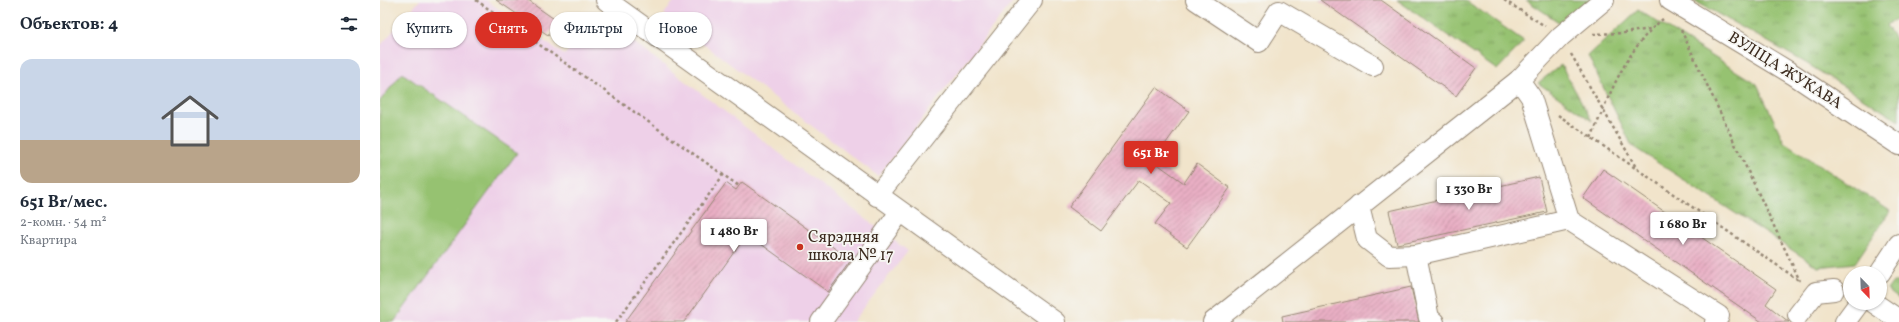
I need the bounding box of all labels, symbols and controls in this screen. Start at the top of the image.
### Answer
chip: Купить [392,12,467,48]
chip: Снять [475,12,542,48]
chip: Фильтры [550,12,637,48]
chip: Новое [645,12,712,48]
text: Объектов: 4 [20,13,118,36]
icon: filters [338,13,360,35]
street label: ВУЛІЦА ЖУКАВА [1724,27,1846,115]
icon: home [154,85,226,157]
pin: 651 Br [1118,141,1184,175]
text: 651 Br [1133,145,1169,163]
pin: 1 330 Br [1428,177,1510,211]
text: 1 330 Br [1446,181,1492,199]
text: 651 Br/мес. [20,191,108,214]
pin: 1 680 Br [1642,212,1724,246]
text: 2-комн. · 54 m² [20,214,106,232]
text: 1 680 Br [1659,216,1707,234]
pin: 1 480 Br [693,219,775,253]
text: 1 480 Br [710,223,758,241]
place label: Сярэдняя школа № 17 [808,227,894,267]
text: Квартира [20,232,77,250]
marker: Сярэдняя школа № 17 [795,242,805,252]
north arrow [1843,266,1887,310]
map controls [1843,266,1887,310]

